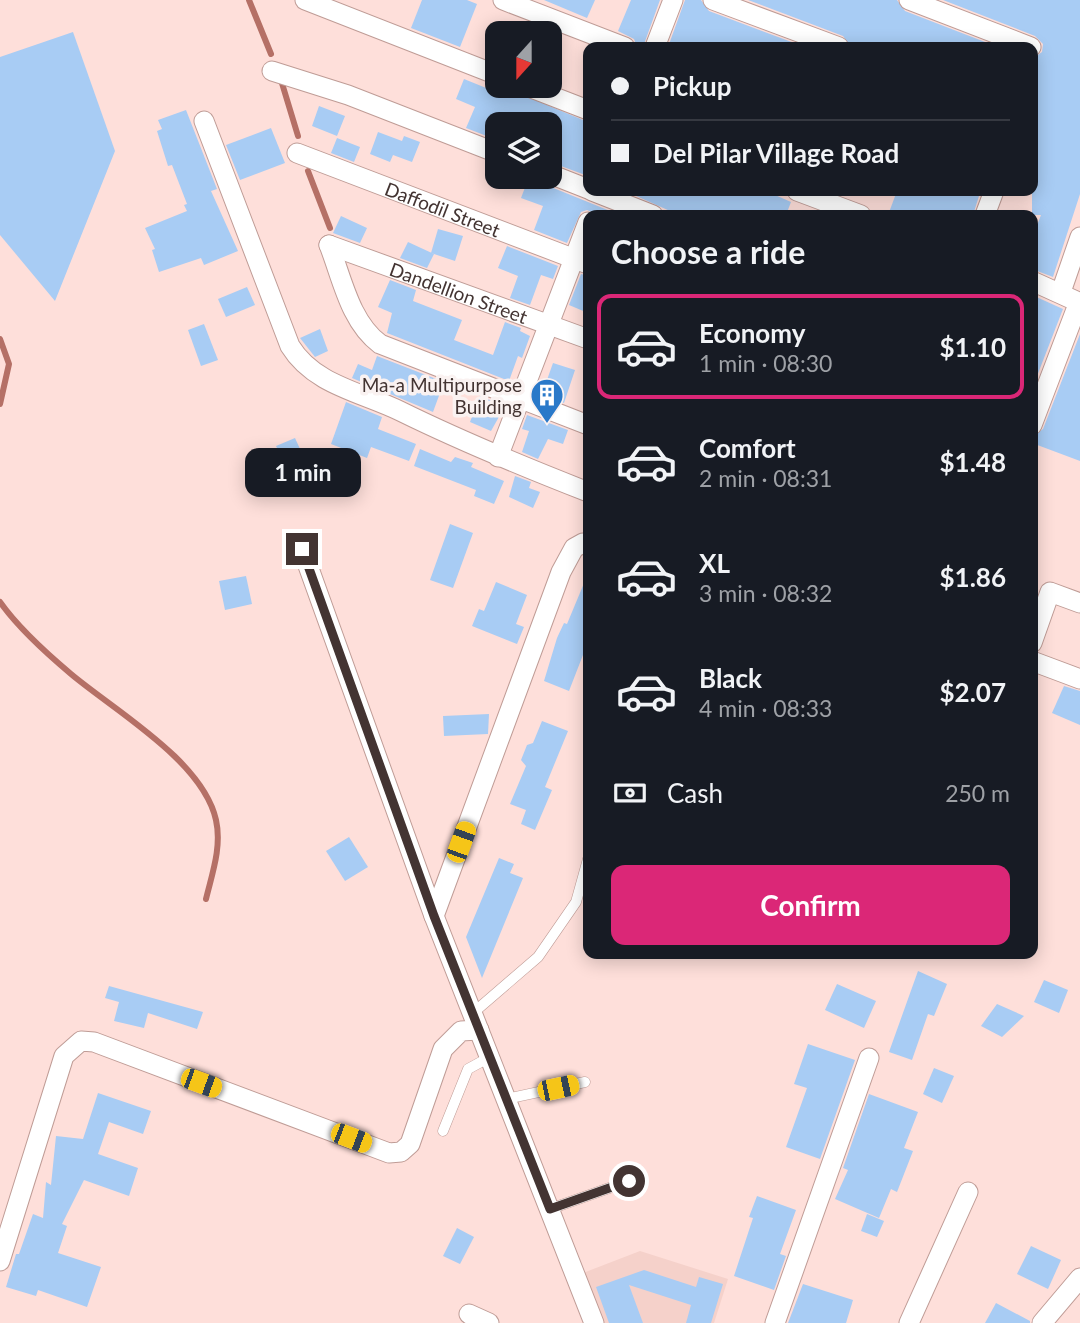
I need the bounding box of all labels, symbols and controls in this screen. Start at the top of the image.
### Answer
north arrow [485,21,562,98]
map controls [485,21,562,189]
text: Pickup [653,70,732,102]
button: layers [485,112,562,189]
text: Del Pilar Village Road [653,137,899,169]
street label: Daffodil Street [382,176,504,241]
text: Choose a ride [611,232,805,271]
street label: Dandellion Street [387,257,531,328]
icon: car [615,315,678,378]
text: Economy [699,317,805,349]
text: $1.10 [940,331,1006,363]
text: 1 min · 08:30 [699,349,832,377]
place label: Ma-a Multipurpose Building [362,373,522,418]
building icon: Ma-a Multipurpose Building [528,376,566,425]
icon: car [615,430,678,493]
text: Comfort [699,432,796,464]
text: $1.48 [940,446,1006,478]
callout: 1 min [244,448,360,496]
text: 1 min [274,458,332,486]
text: 2 min · 08:31 [699,464,832,492]
route end [286,533,318,565]
icon: car [615,545,678,608]
text: XL [699,547,730,579]
text: $1.86 [940,561,1006,593]
text: 3 min · 08:32 [699,579,832,607]
icon: car [615,660,678,723]
text: Black [699,662,762,694]
text: $2.07 [940,676,1006,708]
text: 4 min · 08:33 [699,694,832,722]
icon: cash [611,774,649,812]
text: Cash [667,777,723,809]
text: 250 m [945,779,1010,807]
car [444,819,479,865]
button: Confirm [611,865,1010,945]
car [178,1066,225,1100]
car [536,1073,581,1103]
car [328,1121,375,1155]
route start [613,1165,645,1197]

